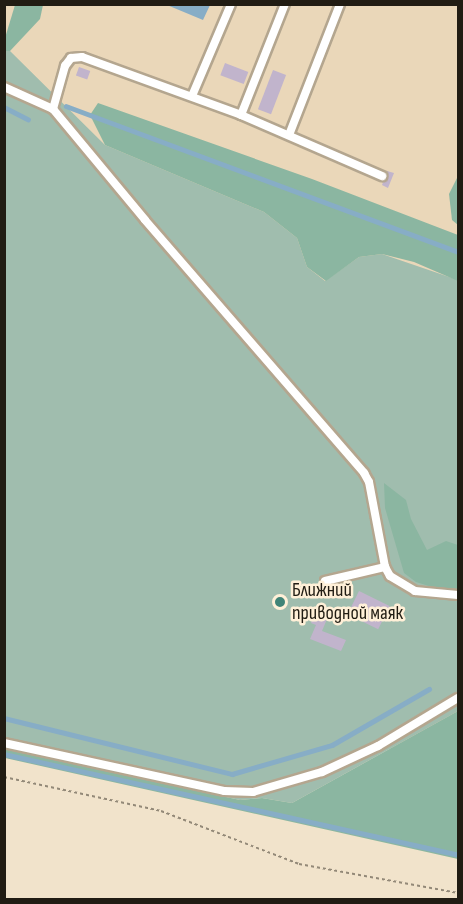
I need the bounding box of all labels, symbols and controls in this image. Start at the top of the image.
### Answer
place label: Ближний приводной маяк [292,578,403,625]
marker: Ближний приводной маяк [273,595,287,609]

